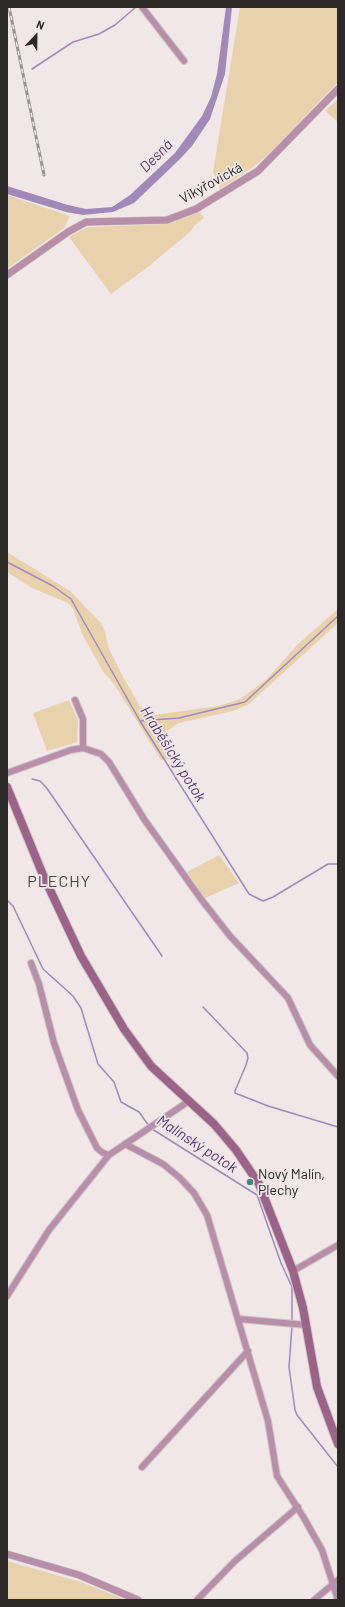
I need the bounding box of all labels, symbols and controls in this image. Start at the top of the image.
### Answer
north arrow [16,16,56,56]
text: N [35,17,47,32]
water label: Desná [136,136,176,176]
street label: Vikýřovická [177,159,245,207]
water label: Hraběšický potok [136,703,210,805]
district label: PLECHY [27,872,91,892]
water label: Malínský potok [153,1111,241,1177]
place label: Nový Malín, Plechy [258,1166,325,1198]
marker: Nový Malín, Plechy [245,1177,255,1187]

